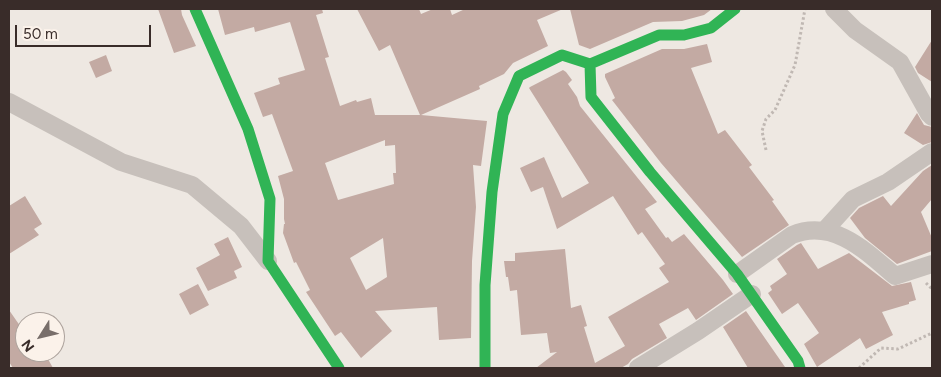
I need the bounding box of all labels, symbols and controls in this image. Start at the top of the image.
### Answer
scale bar [18,15,154,47]
text: 50 m [23,25,58,43]
north arrow [15,312,65,362]
text: N [18,336,38,355]

